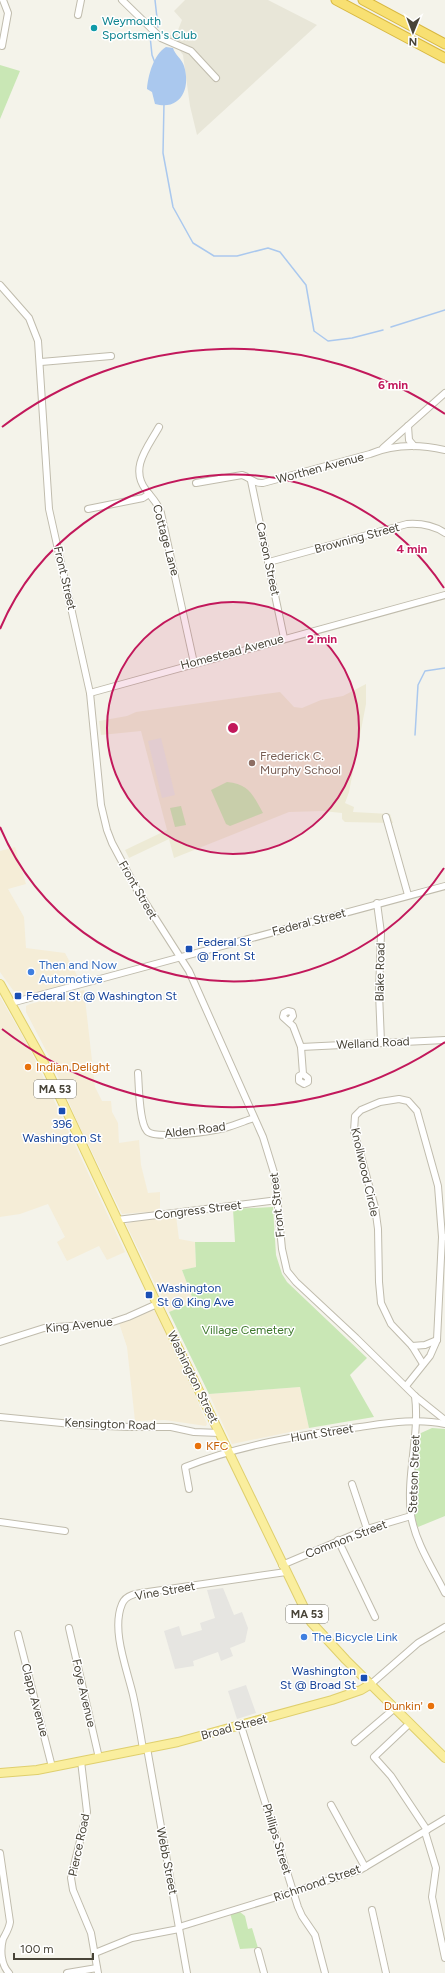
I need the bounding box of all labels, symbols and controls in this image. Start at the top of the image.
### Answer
north arrow [393,12,433,52]
place label: Weymouth Sportsmen's Club [102,14,197,42]
marker: Weymouth Sportsmen's Club [89,23,99,33]
text: N [408,35,417,48]
text: 6 min [378,378,408,392]
street label: Worthen Avenue [275,449,366,486]
street label: Cottage Lane [150,503,182,577]
street label: Browning Street [313,520,401,556]
street label: Carson Street [253,521,283,597]
text: 4 min [397,542,428,556]
street label: Front Street [51,545,79,612]
street label: Homestead Avenue [179,631,285,672]
text: 2 min [307,632,337,646]
centre of rings [226,721,240,735]
place label: Frederick C. Murphy School [260,749,341,777]
marker: Frederick C. Murphy School [247,758,257,768]
street label: Front Street [116,858,161,922]
street label: Federal Street [270,905,348,939]
place label: Federal St @ Front St [197,935,256,963]
street label: Blake Road [372,942,388,1002]
marker: Federal St @ Front St [184,944,194,954]
place label: Then and Now Automotive [39,958,117,986]
marker: Then and Now Automotive [26,967,36,977]
place label: Federal St @ Washington St [26,989,178,1003]
marker: Federal St @ Washington St [13,991,23,1001]
street label: Welland Road [336,1034,410,1052]
place label: Indian Delight [36,1060,111,1074]
marker: Indian Delight [23,1062,33,1072]
road number: MA 53 [34,1080,76,1098]
marker: 396 Washington St [57,1106,67,1116]
place label: 396 Washington St [23,1117,102,1145]
street label: Alden Road [164,1119,226,1141]
street label: Knollwood Circle [348,1126,382,1218]
street label: Front Street [267,1171,287,1238]
street label: Congress Street [154,1198,243,1222]
place label: Washington St @ King Ave [157,1281,235,1309]
marker: Washington St @ King Ave [144,1290,154,1300]
street label: King Avenue [45,1314,114,1335]
park label: Village Cemetery [202,1323,295,1337]
street label: Washington Street [165,1329,222,1426]
street label: Kensington Road [64,1415,156,1433]
street label: Hunt Street [290,1421,355,1445]
street label: Stetson Street [406,1434,422,1514]
place label: KFC [206,1439,229,1453]
marker: KFC [193,1441,203,1451]
street label: Common Street [303,1517,389,1561]
street label: Vine Street [134,1579,197,1603]
road number: MA 53 [286,1605,328,1623]
place label: The Bicycle Link [312,1630,398,1644]
marker: The Bicycle Link [299,1632,309,1642]
street label: Foye Avenue [69,1658,99,1729]
street label: Clapp Avenue [19,1662,52,1739]
place label: Washington St @ Broad St [280,1664,356,1692]
marker: Washington St @ Broad St [359,1673,369,1683]
place label: Dunkin' [384,1699,423,1713]
marker: Dunkin' [426,1701,436,1711]
street label: Broad Street [199,1711,269,1743]
street label: Phillips Street [260,1802,295,1877]
street label: Pierce Road [66,1812,92,1878]
street label: Webb Street [154,1826,180,1896]
street label: Richmond Street [272,1861,363,1904]
scale bar [14,1935,93,1961]
text: 100 m [20,1942,54,1956]

